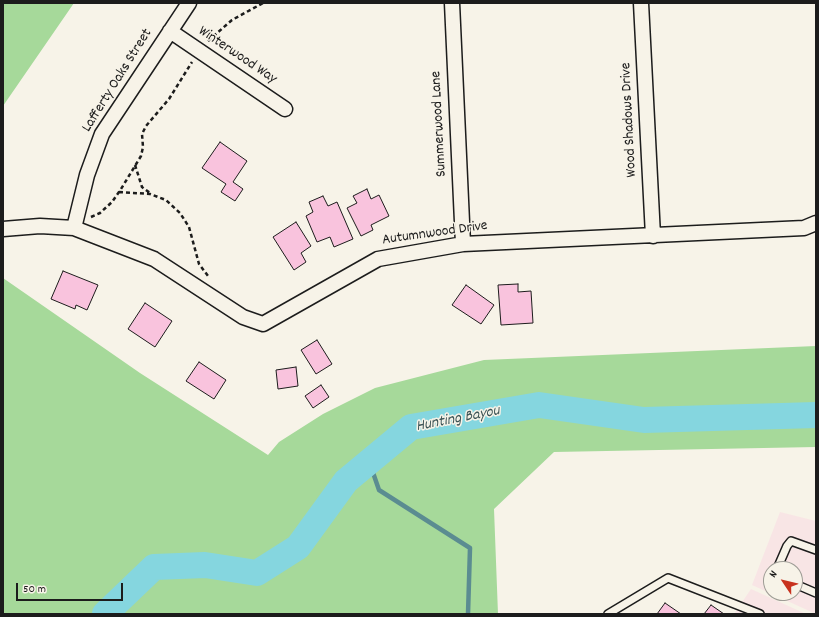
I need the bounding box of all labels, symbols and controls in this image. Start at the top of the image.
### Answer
street label: Winterwood Way [194,23,280,89]
street label: Lafferty Oaks Street [79,26,157,136]
street label: Wood Shadows Drive [618,62,642,178]
street label: Summerwood Lane [428,71,452,177]
street label: Autumnwood Drive [381,218,489,250]
water label: Hunting Bayou [414,402,502,438]
north arrow [763,561,803,601]
text: N [766,568,782,582]
scale bar [18,575,125,601]
text: 50 m [23,581,46,598]

